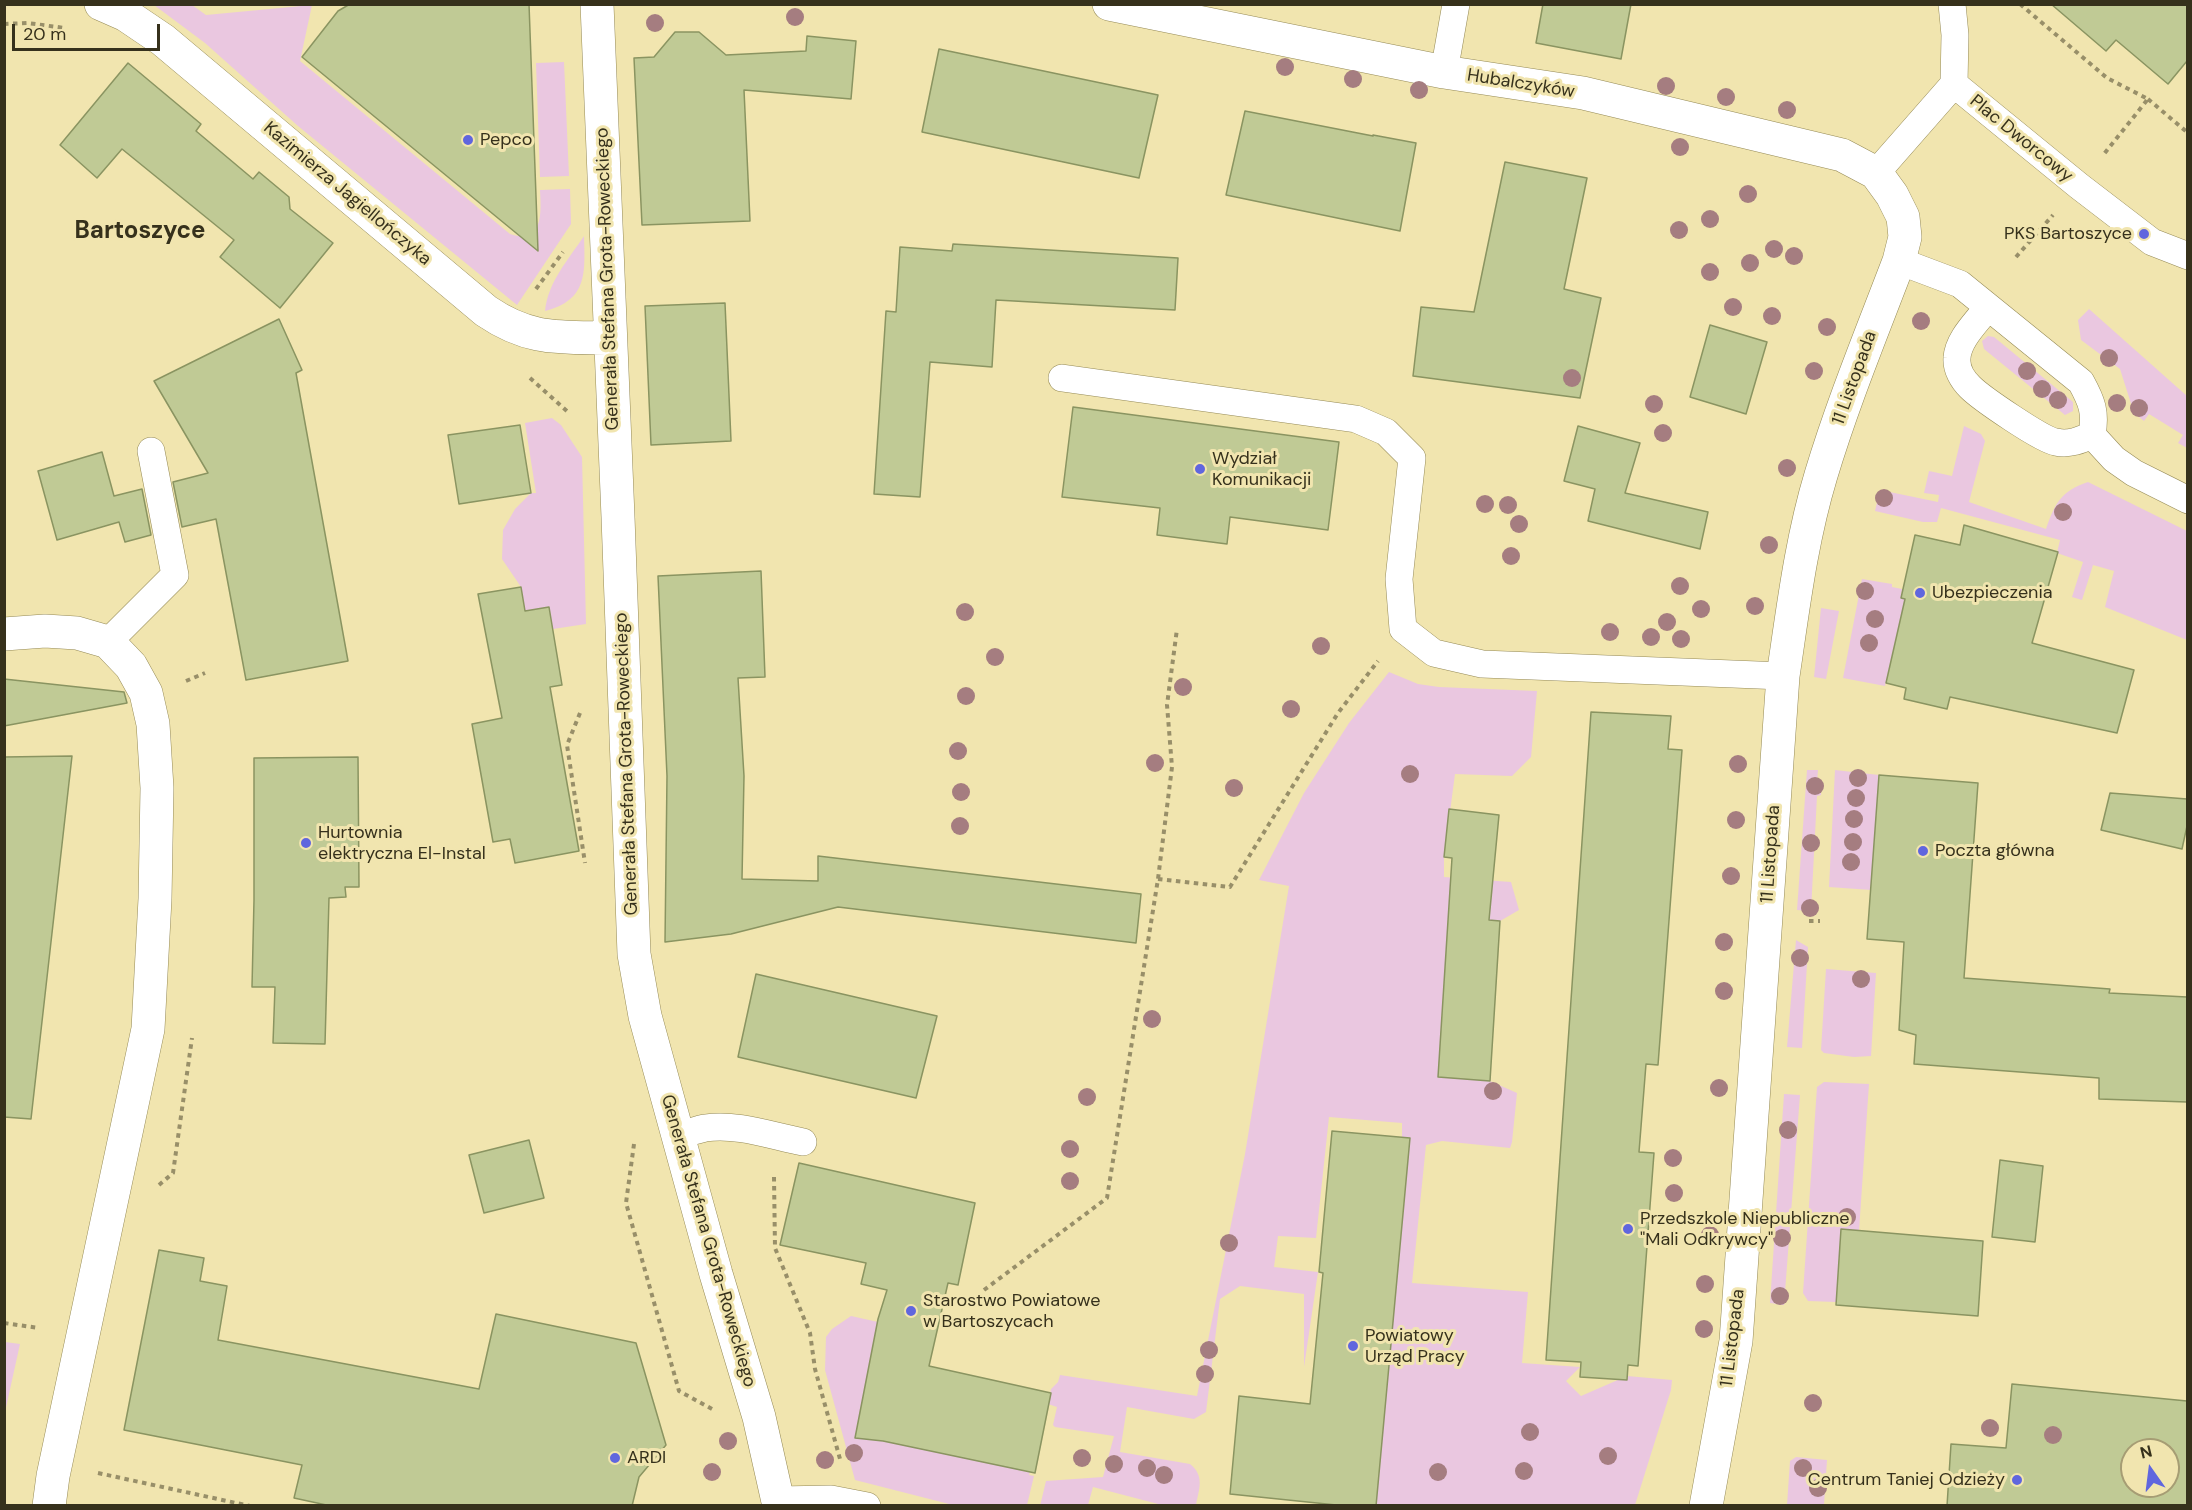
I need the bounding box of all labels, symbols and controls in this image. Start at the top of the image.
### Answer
scale bar [15,12,164,50]
text: 20 m [23,22,66,46]
street label: Hubalczyków [1466,65,1576,103]
street label: Plac Dworcowy [1965,91,2077,187]
street label: Kazimierza Jagiellończyka [259,117,435,271]
street label: Generała Stefana Grota-Roweckiego [592,127,624,431]
place label: Pepco [480,129,532,151]
marker: Pepco [461,133,475,147]
district label: Bartoszyce [75,218,205,246]
place label: PKS Bartoszyce [2004,223,2132,245]
marker: PKS Bartoszyce [2137,227,2151,241]
street label: 11 Listopada [1828,328,1882,428]
place label: Wydział Komunikacji [1212,448,1311,490]
marker: Wydział Komunikacji [1193,462,1207,476]
place label: Ubezpieczenia [1932,582,2053,604]
marker: Ubezpieczenia [1913,586,1927,600]
street label: Generała Stefana Grota-Roweckiego [611,612,643,916]
street label: 11 Listopada [1757,804,1785,904]
place label: Hurtownia elektryczna El-Instal [318,822,486,864]
marker: Hurtownia elektryczna El-Instal [299,836,313,850]
place label: Poczta główna [1935,840,2055,862]
marker: Poczta główna [1916,844,1930,858]
street label: Generała Stefana Grota-Roweckiego [656,1092,760,1390]
place label: Przedszkole Niepubliczne "Mali Odkrywcy" [1640,1208,1850,1250]
marker: Przedszkole Niepubliczne "Mali Odkrywcy" [1621,1222,1635,1236]
street label: 11 Listopada [1716,1288,1750,1388]
place label: Starostwo Powiatowe w Bartoszycach [923,1290,1100,1332]
marker: Starostwo Powiatowe w Bartoszycach [904,1304,918,1318]
place label: Powiatowy Urząd Pracy [1365,1325,1465,1368]
marker: Powiatowy Urząd Pracy [1346,1339,1360,1353]
north arrow [2120,1438,2180,1498]
text: N [2138,1440,2154,1464]
place label: ARDI [627,1447,666,1469]
marker: ARDI [608,1451,622,1465]
place label: Centrum Taniej Odzieży [1808,1469,2005,1491]
marker: Centrum Taniej Odzieży [2010,1473,2024,1487]

